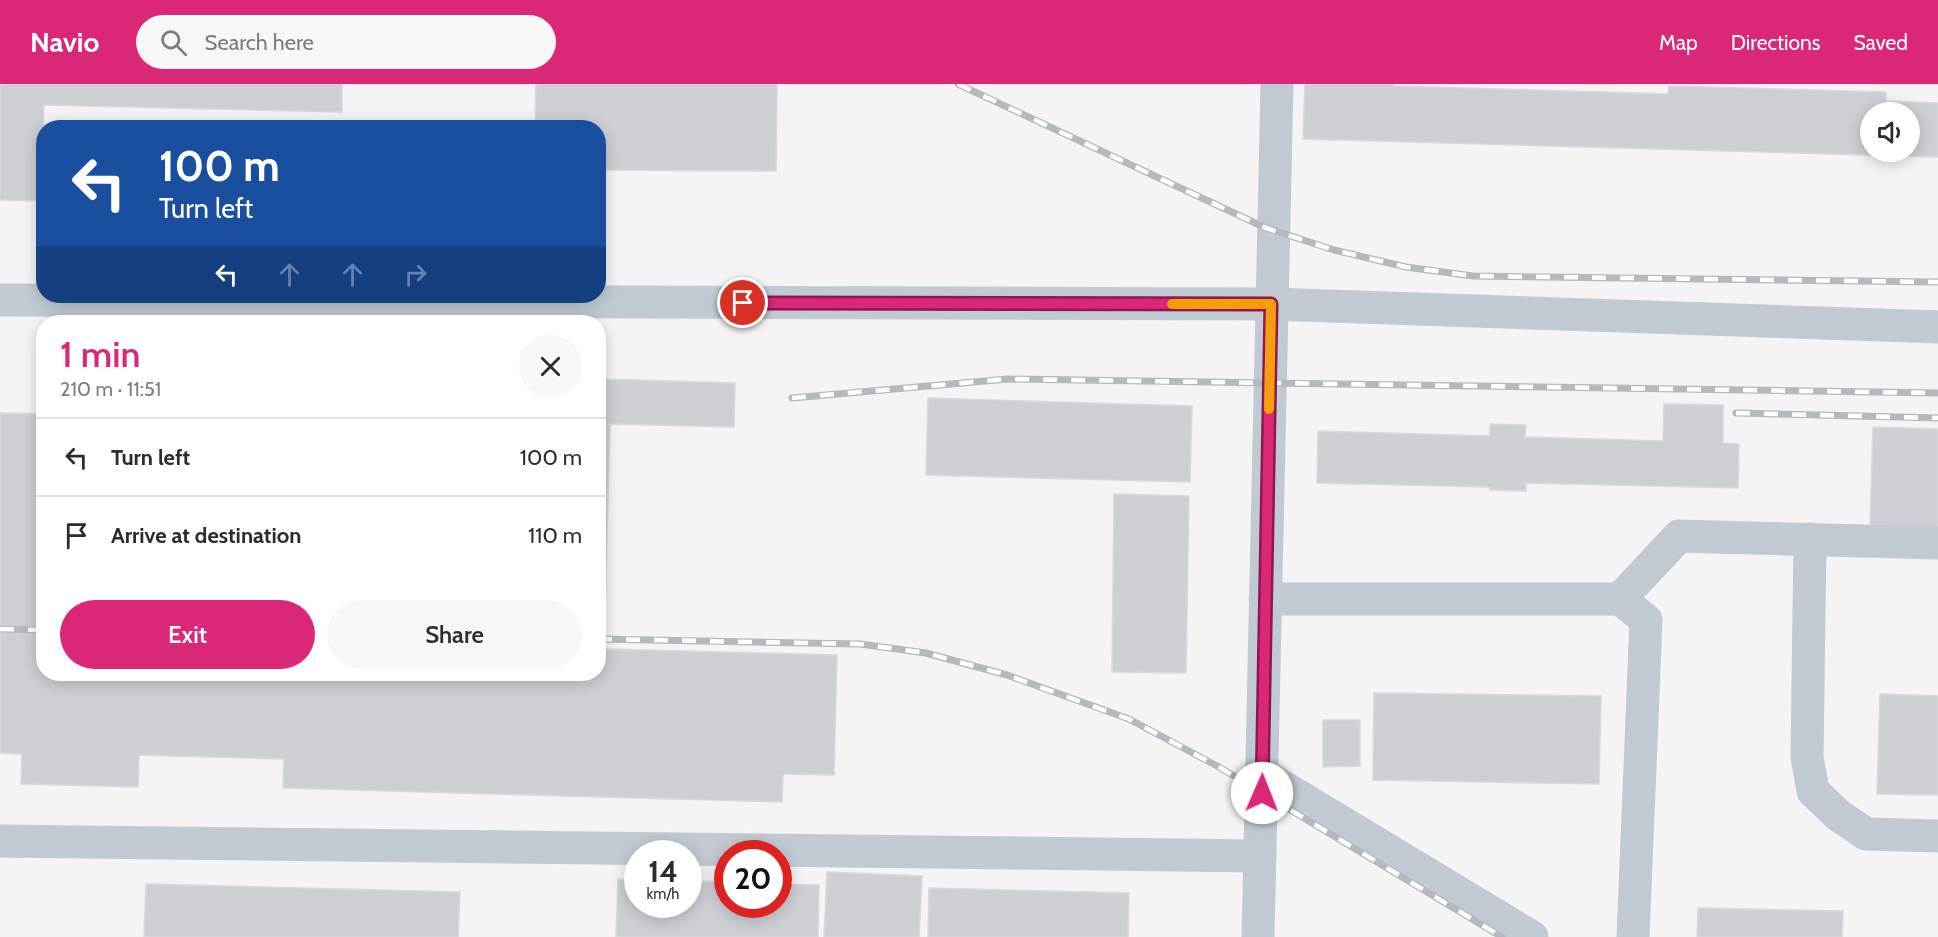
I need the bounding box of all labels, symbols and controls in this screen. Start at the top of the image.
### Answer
search box [136,15,556,69]
text: Navio [30,25,100,59]
icon: search [157,26,190,59]
text: Search here [205,29,314,56]
text: Map [1659,30,1698,55]
text: Directions [1731,30,1820,55]
text: Saved [1853,30,1908,55]
map controls [1860,102,1920,162]
button: sound [1860,102,1920,162]
text: 100 m [159,140,280,192]
icon: left [60,144,138,222]
text: Turn left [159,192,253,225]
icon: left [210,258,243,291]
icon: ahead [273,258,306,291]
icon: ahead [336,258,369,291]
icon: right [399,258,432,291]
pin [717,277,768,328]
icon: arrive [726,286,759,319]
text: 1 min [60,332,140,376]
button: close [519,335,582,398]
text: 210 m · 11:51 [60,377,161,401]
icon: left [60,441,93,474]
text: Turn left [111,444,190,471]
text: 100 m [520,444,582,471]
icon: arrive [60,519,93,552]
text: Arrive at destination [111,522,301,549]
text: 110 m [528,522,582,549]
button: Exit [60,600,315,669]
button: Share [327,600,582,669]
position arrow [1230,761,1294,825]
speed limit sign: 20 [714,840,792,918]
text: 14 [648,853,678,890]
text: km/h [647,885,679,903]

